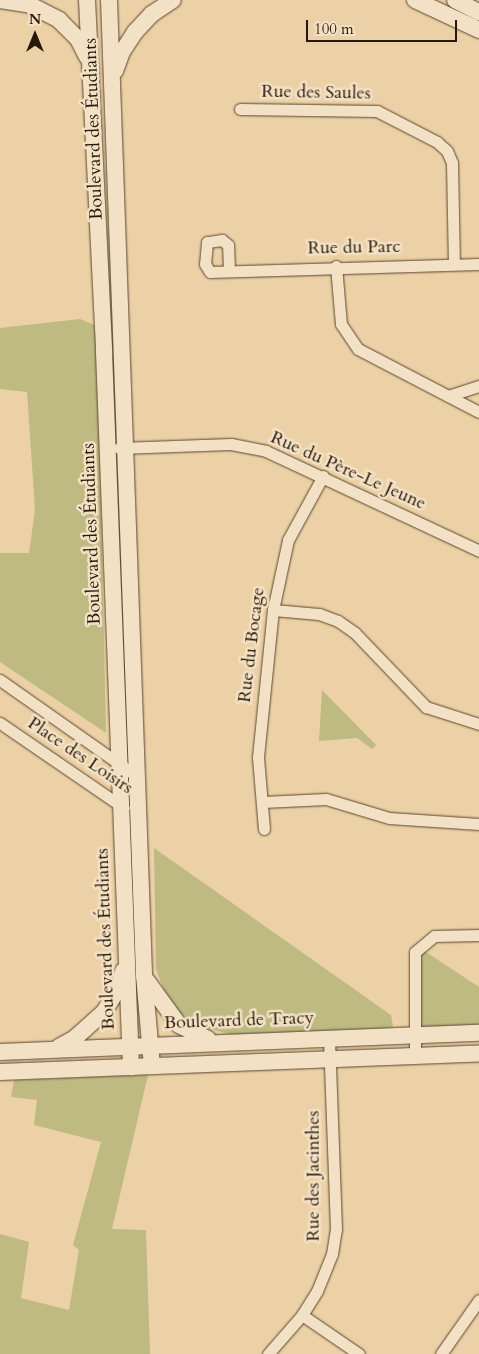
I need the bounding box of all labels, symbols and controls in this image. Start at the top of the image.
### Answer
north arrow [10,10,60,60]
text: N [29,10,41,29]
scale bar [309,10,460,42]
text: 100 m [314,19,354,39]
street label: Boulevard des Étudiants [80,38,108,220]
street label: Rue des Saules [261,81,371,105]
street label: Rue du Parc [307,236,401,260]
street label: Rue du Père-Le Jeune [267,427,429,515]
street label: Boulevard des Étudiants [78,443,106,625]
street label: Rue du Bocage [234,586,270,704]
street label: Place des Loisirs [23,713,137,799]
street label: Boulevard des Étudiants [92,848,120,1030]
street label: Boulevard de Tracy [164,1008,314,1034]
street label: Rue des Jacinthes [303,1110,325,1242]

